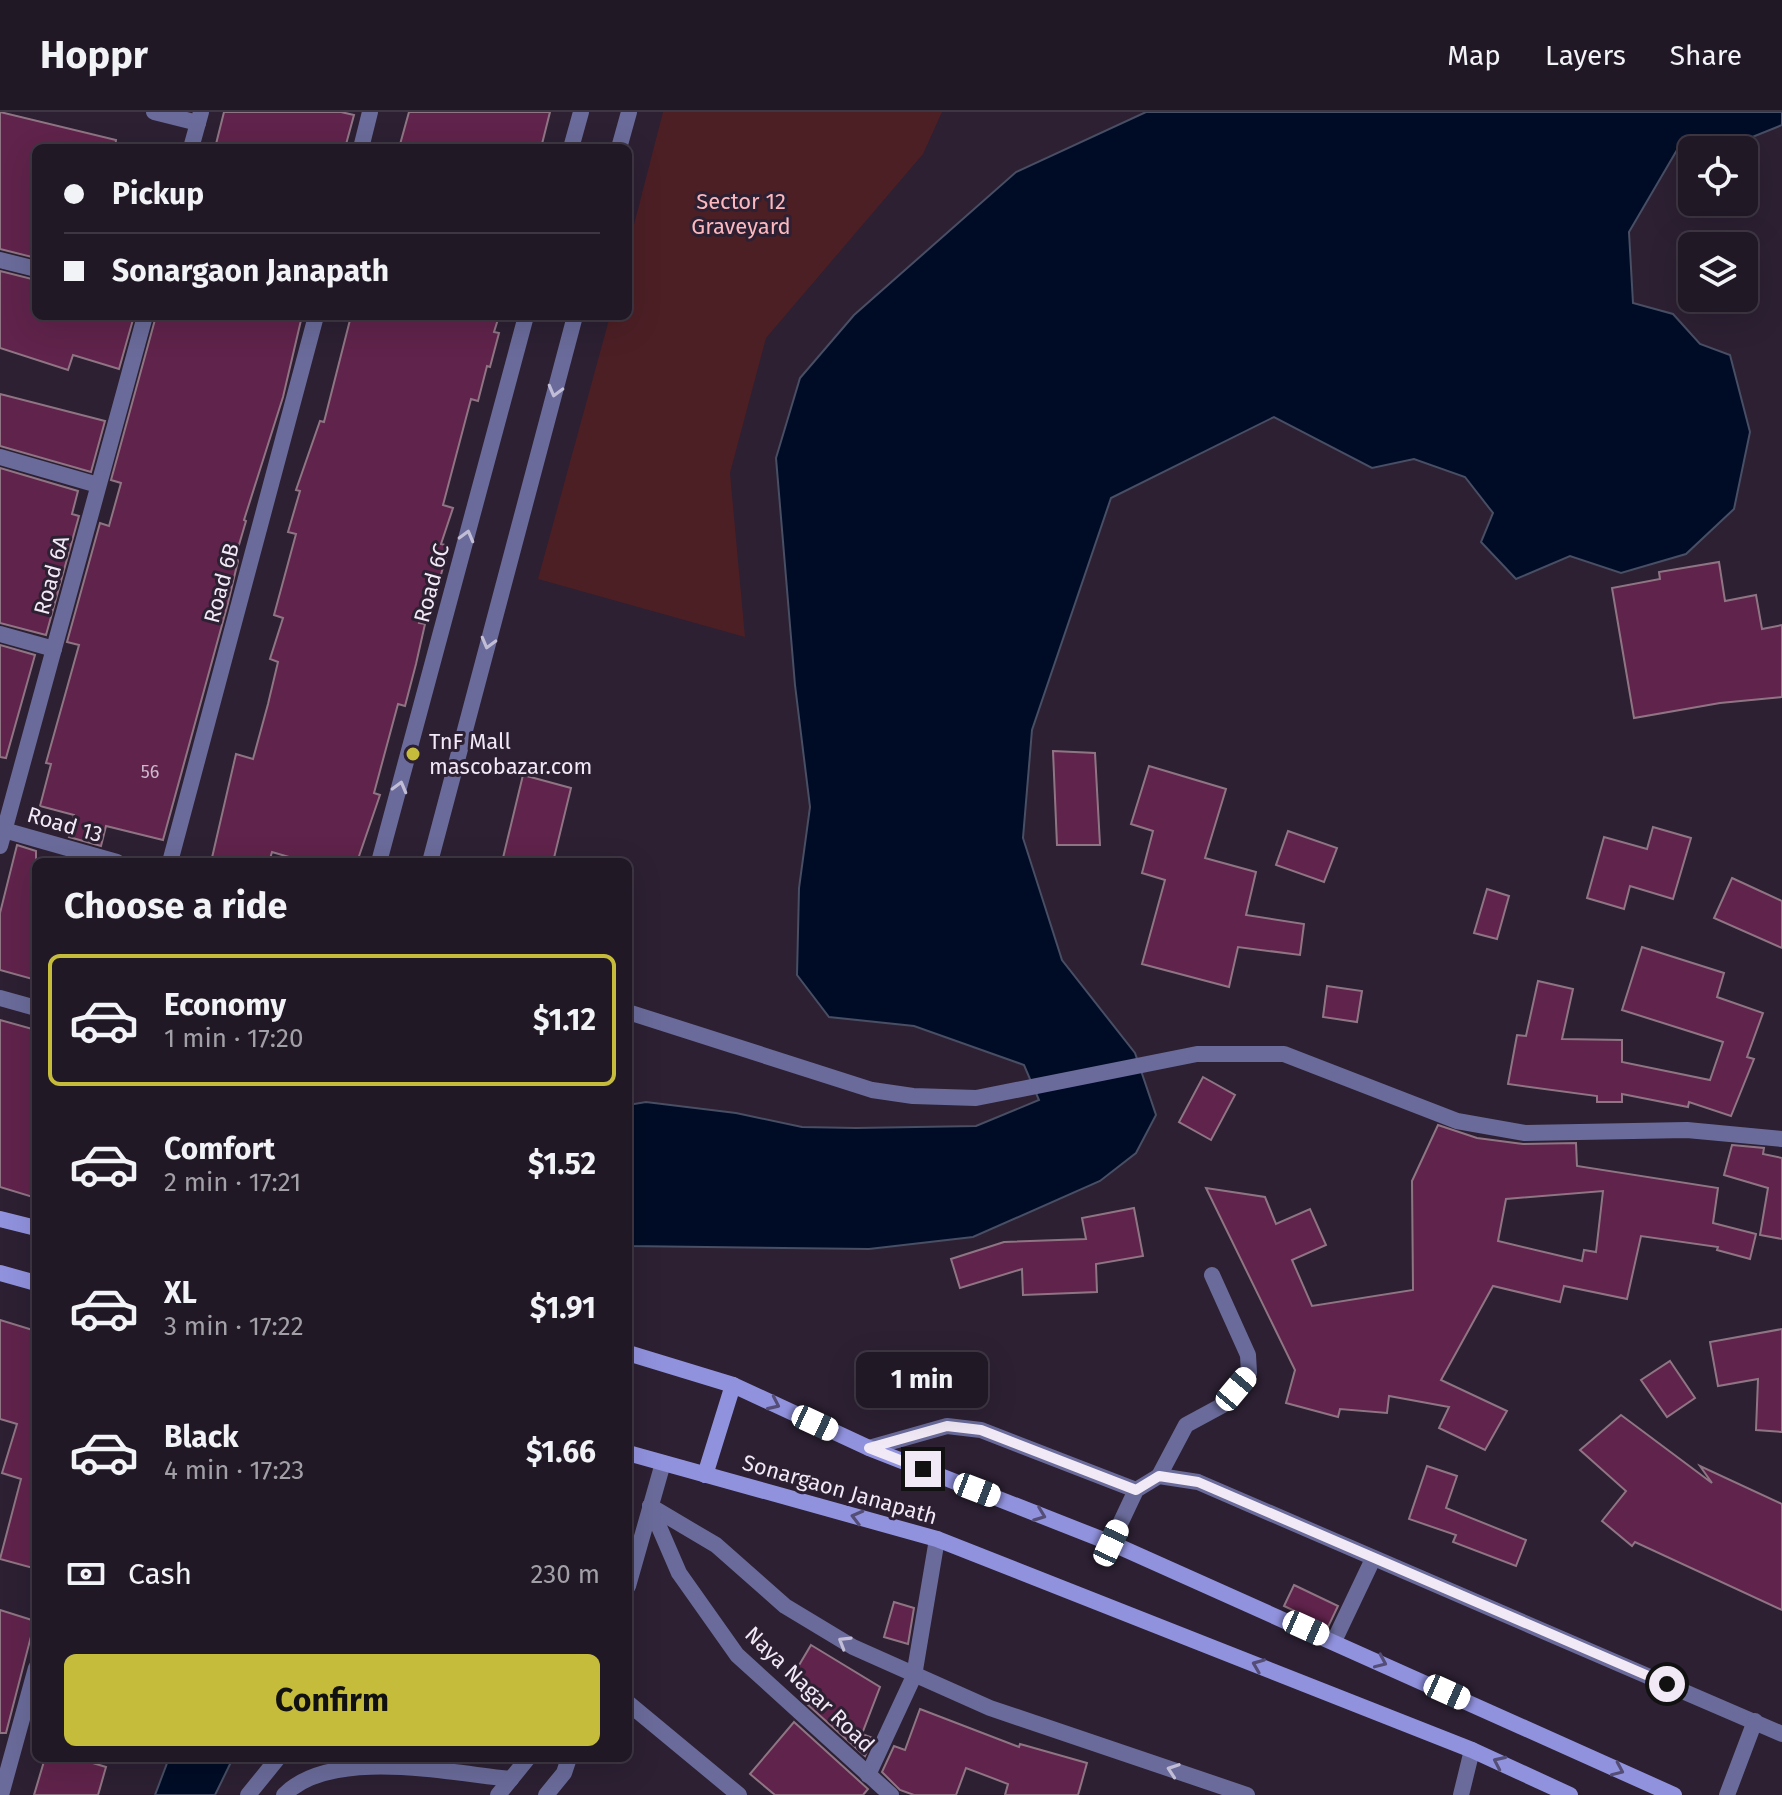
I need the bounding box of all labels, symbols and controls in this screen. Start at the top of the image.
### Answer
text: Hoppr [40,32,148,78]
text: Map [1447,39,1501,72]
text: Layers [1545,39,1626,72]
text: Share [1670,39,1742,72]
map controls [1678,136,1758,312]
button: locate [1678,136,1758,216]
text: Pickup [112,176,204,212]
park label: Sector 12 Graveyard [691,188,791,240]
button: layers [1678,232,1758,312]
text: Sonargaon Janapath [112,253,389,289]
one-way arrow [547,384,564,398]
one-way arrow [458,529,474,543]
street label: Road 6A [28,532,75,618]
street label: Road 6B [198,540,245,626]
street label: Road 6C [408,541,455,626]
one-way arrow [481,635,497,649]
place label: TnF Mall mascobazar.com [429,728,592,780]
marker: TnF Mall mascobazar.com [404,745,422,763]
house number: 56 [141,761,159,783]
one-way arrow [390,780,407,794]
street label: Road 13 [24,801,106,848]
text: Choose a ride [64,884,287,928]
icon: car [68,984,140,1056]
text: Economy [164,987,286,1023]
text: $1.12 [533,1002,596,1038]
text: 1 min · 17:20 [164,1023,303,1054]
icon: car [68,1128,140,1200]
text: Comfort [164,1131,275,1167]
text: $1.52 [528,1146,596,1182]
text: 2 min · 17:21 [164,1167,301,1198]
icon: car [68,1272,140,1344]
text: XL [164,1275,197,1311]
text: $1.91 [530,1290,596,1326]
text: 3 min · 17:22 [164,1311,304,1342]
callout: 1 min [857,1353,989,1409]
car [1211,1363,1261,1415]
text: 1 min [891,1364,953,1395]
one-way arrow [766,1394,780,1410]
car [788,1402,842,1444]
icon: car [68,1416,140,1488]
text: Black [164,1419,239,1455]
text: $1.66 [526,1434,596,1470]
street label: Sonargaon Janapath [739,1449,940,1530]
route end [905,1451,941,1487]
text: 4 min · 17:23 [164,1455,304,1486]
car [950,1470,1004,1510]
one-way arrow [1032,1505,1046,1522]
one-way arrow [850,1509,864,1526]
car [1090,1516,1132,1570]
icon: cash [64,1552,108,1596]
text: Cash [128,1556,192,1592]
text: 230 m [531,1559,600,1590]
car [1279,1607,1333,1649]
street label: Naya Nagar Road [739,1621,880,1758]
one-way arrow [838,1636,853,1652]
one-way arrow [1373,1652,1388,1668]
button: Confirm [64,1654,600,1746]
one-way arrow [1251,1659,1265,1675]
route start [1649,1666,1685,1702]
car [1420,1671,1474,1713]
one-way arrow [1492,1756,1507,1772]
one-way arrow [1610,1760,1624,1776]
one-way arrow [1167,1763,1181,1779]

